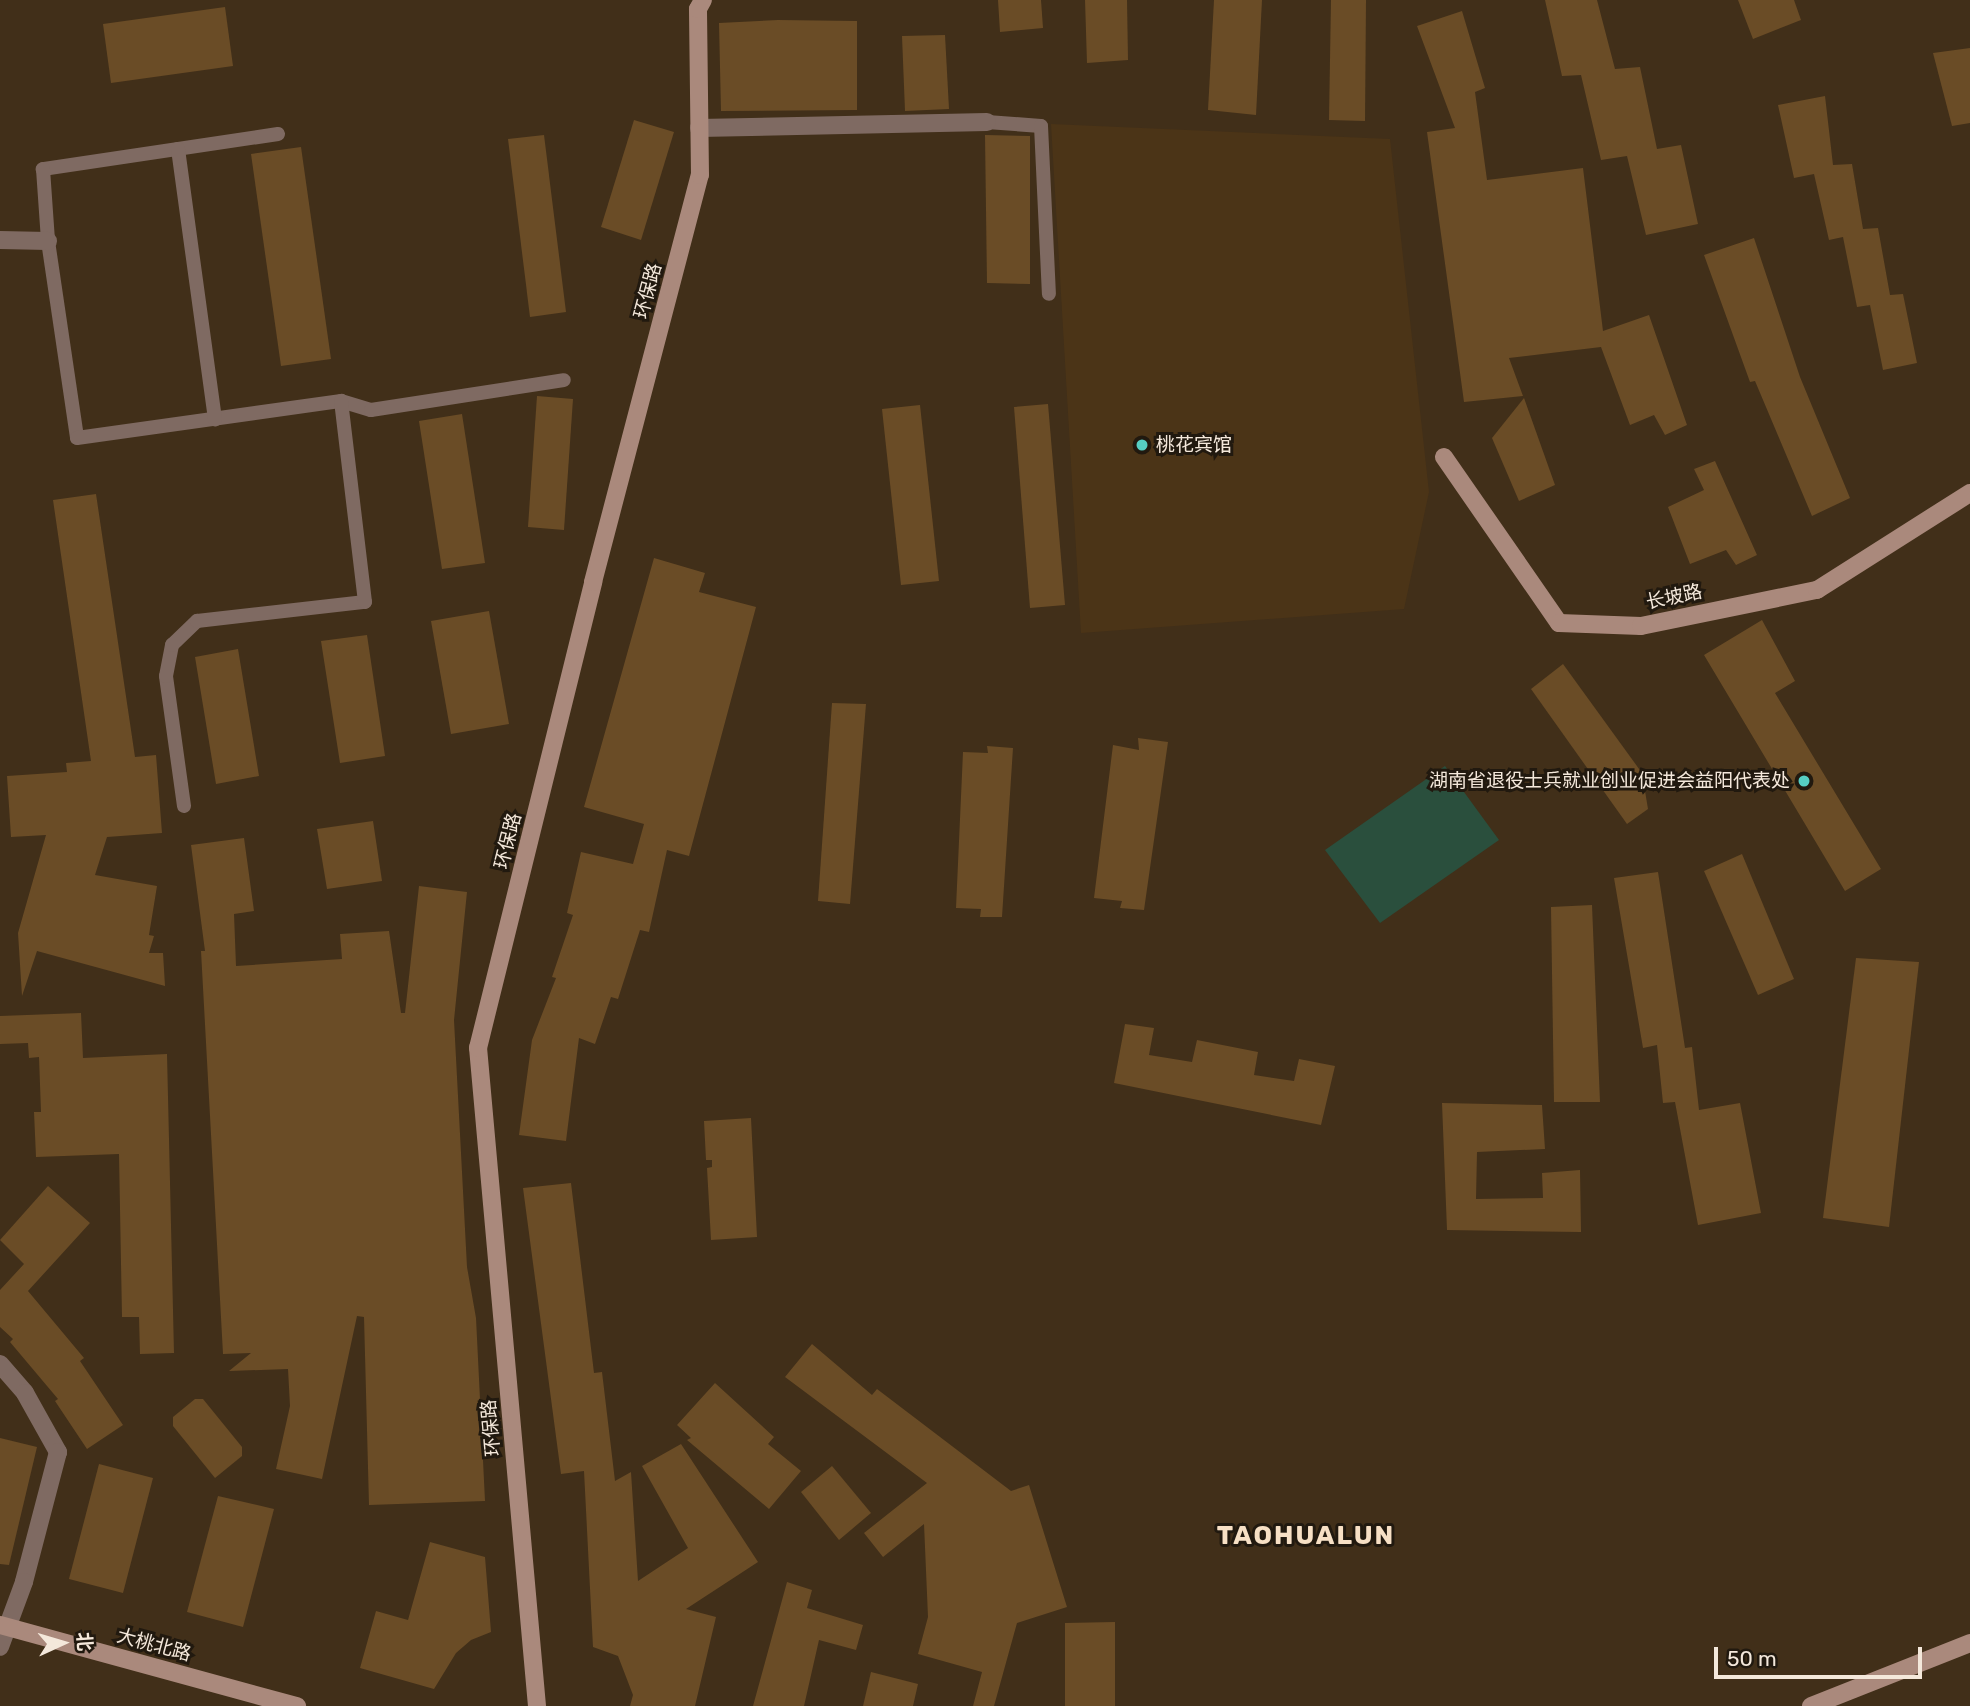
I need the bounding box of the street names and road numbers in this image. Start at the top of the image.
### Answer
street label: 环保路 [630,261,666,321]
street label: 长坡路 [1644,580,1704,614]
street label: 环保路 [490,811,526,871]
street label: 环保路 [477,1399,505,1457]
street label: 大桃北路 [114,1624,194,1666]

